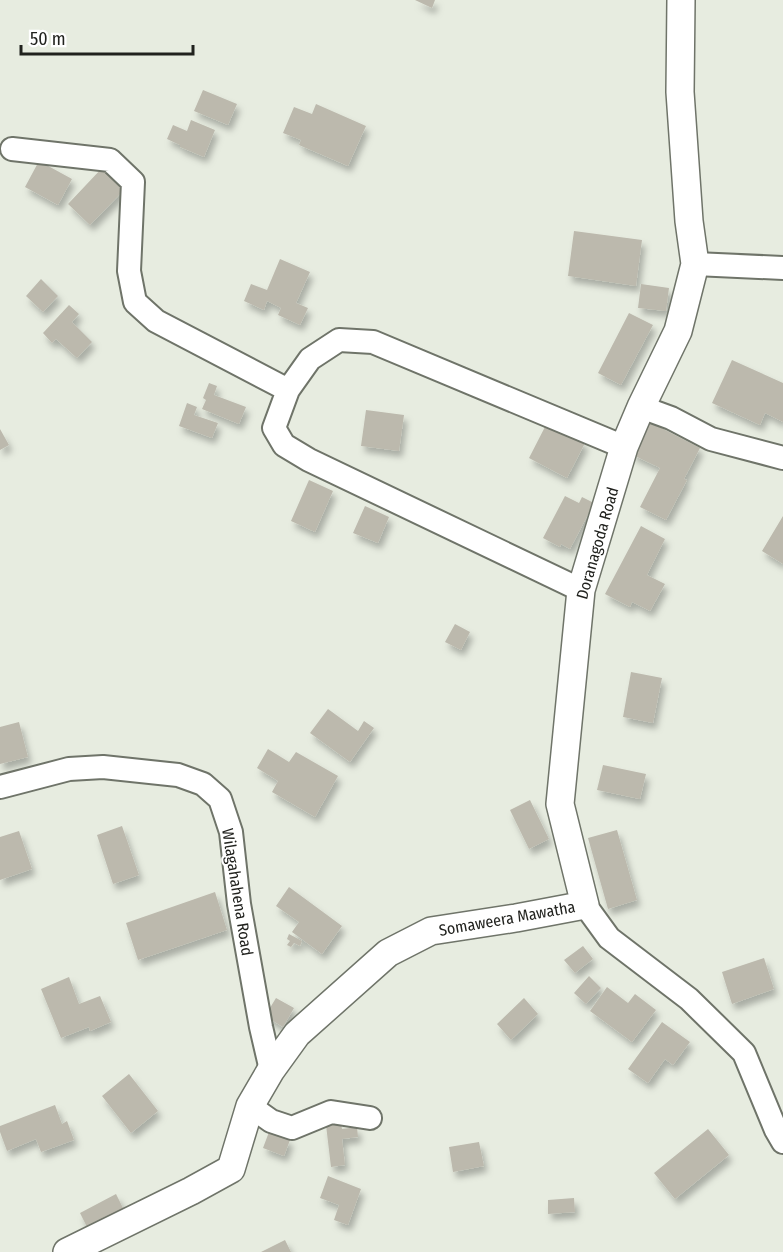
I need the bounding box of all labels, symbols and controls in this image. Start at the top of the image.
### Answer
scale bar [21,18,194,56]
text: 50 m [30,28,66,50]
street label: Doranagoda Road [572,485,623,601]
street label: Wilagahahena Road [218,827,257,957]
street label: Somaweera Mawatha [437,897,577,940]

